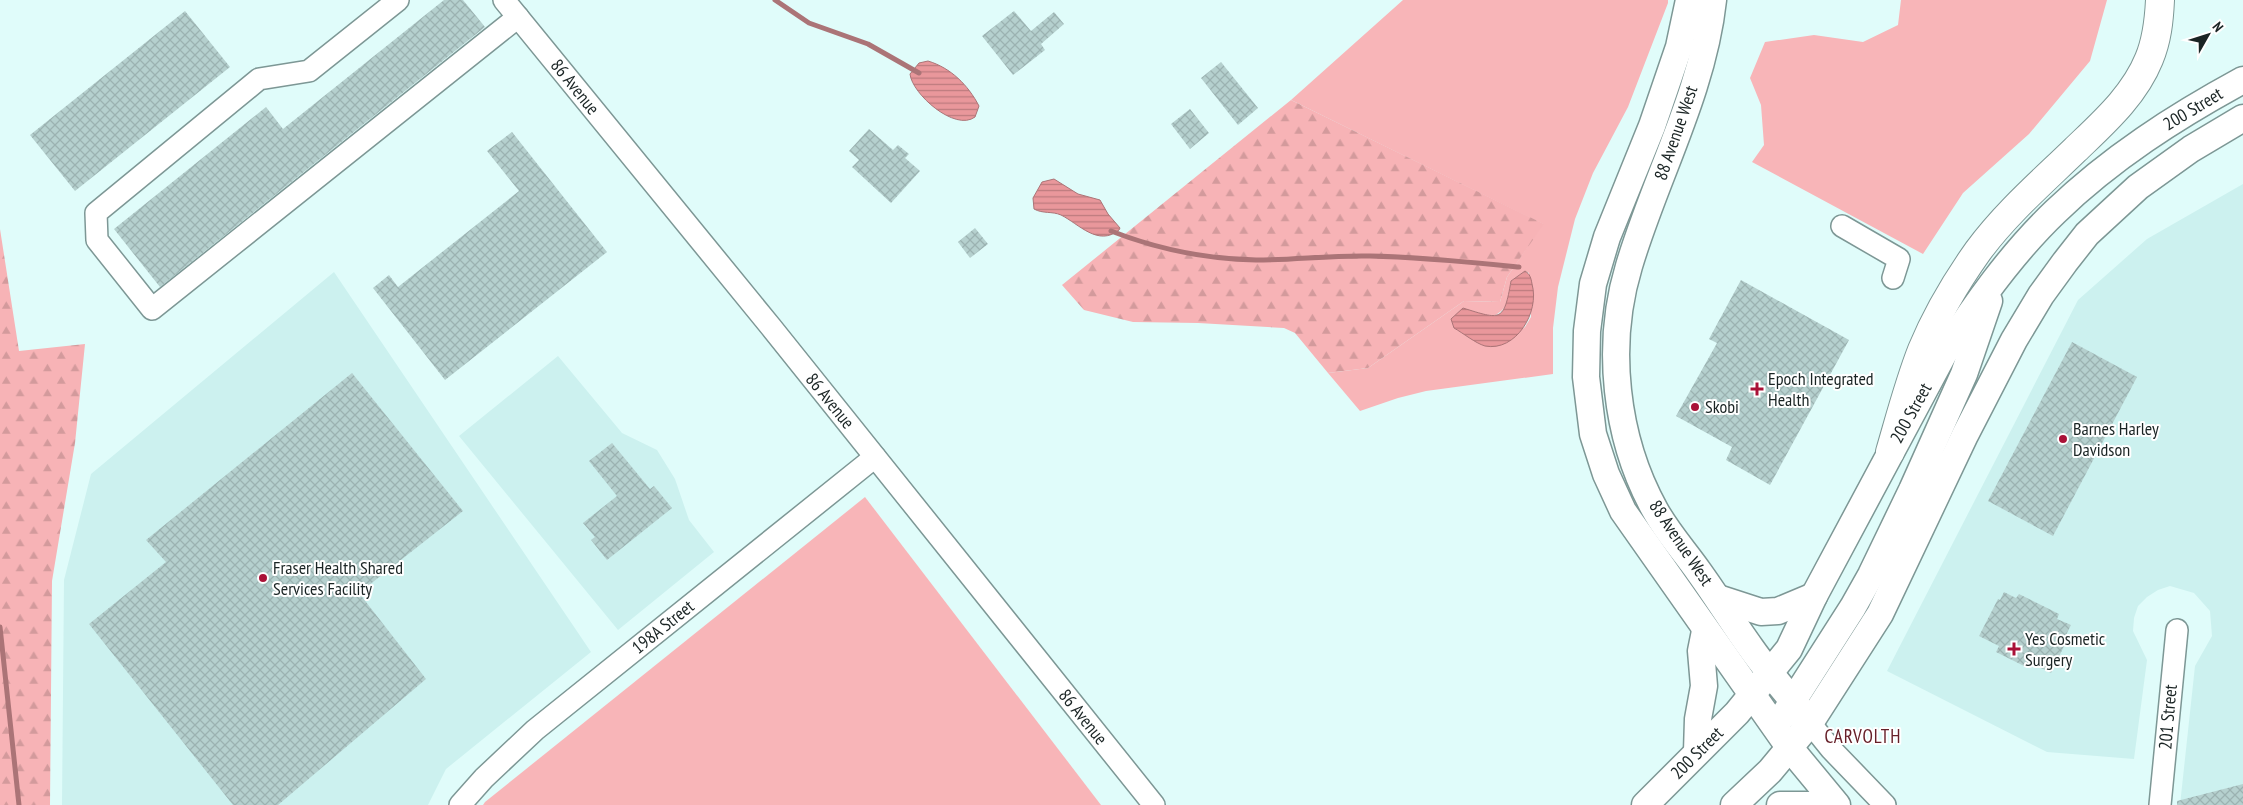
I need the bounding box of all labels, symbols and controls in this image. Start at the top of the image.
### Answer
north arrow [2183,10,2233,60]
text: N [2209,18,2227,35]
street label: 86 Avenue [546,54,605,119]
street label: 88 Avenue West [1649,82,1702,183]
street label: 200 Street [2159,82,2227,135]
place label: Epoch Integrated Health [1768,367,1874,411]
street label: 86 Avenue [801,368,860,433]
street label: 200 Street [1885,379,1936,447]
marker: Epoch Integrated Health [1750,382,1764,396]
place label: Skobi [1705,395,1739,418]
marker: Skobi [1689,401,1701,413]
place label: Barnes Harley Davidson [2073,417,2159,461]
marker: Barnes Harley Davidson [2057,433,2069,445]
street label: 88 Avenue West [1644,495,1719,590]
place label: Fraser Health Shared Services Facility [273,556,403,600]
marker: Fraser Health Shared Services Facility [257,572,269,584]
street label: 198A Street [627,595,698,659]
place label: Yes Cosmetic Surgery [2025,627,2106,671]
marker: Yes Cosmetic Surgery [2007,642,2021,656]
street label: 201 Street [2153,683,2182,751]
street label: 86 Avenue [1054,684,1113,749]
street label: 200 Street [1665,721,1728,784]
district label: CARVOLTH [1824,724,1902,748]

